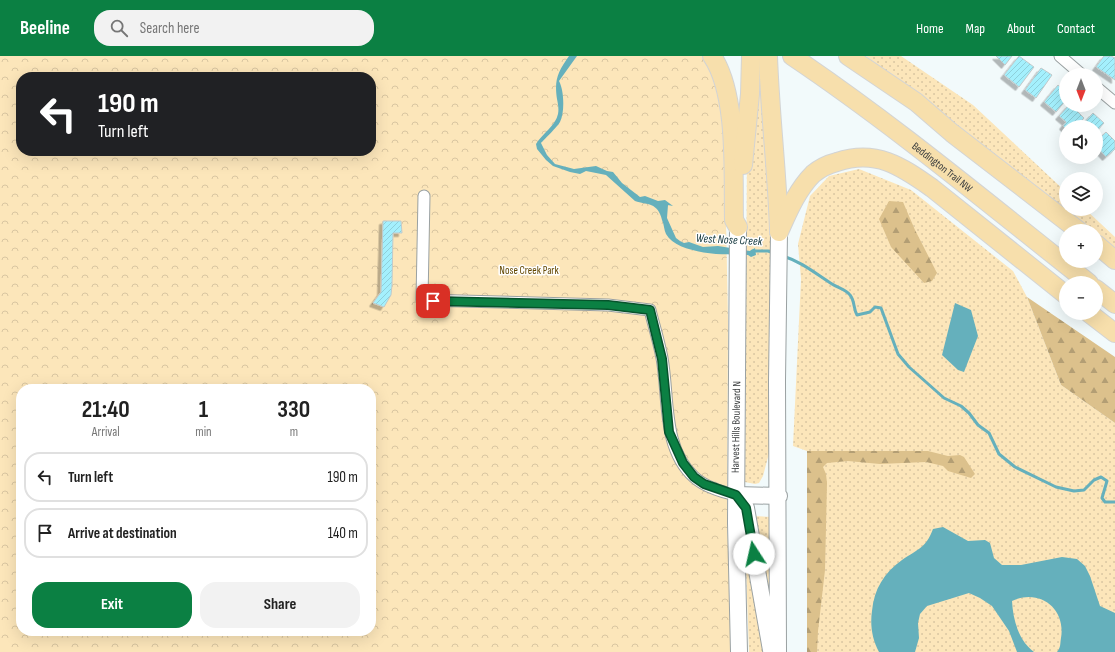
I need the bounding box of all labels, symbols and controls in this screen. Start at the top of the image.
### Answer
search box [94,10,374,46]
text: Beeline [20,17,70,40]
icon: search [108,17,130,39]
text: Search here [140,19,199,38]
text: Home [916,20,944,37]
text: Map [966,20,985,37]
text: About [1007,20,1035,37]
text: Contact [1057,20,1095,37]
north arrow [1059,68,1103,112]
map controls [1059,68,1103,320]
text: 190 m [98,87,159,120]
icon: left [32,88,84,140]
button: sound [1059,120,1103,164]
text: Turn left [98,121,149,142]
street label: Beddington Trail NW [910,139,976,195]
button: layers [1059,172,1103,216]
button: + [1059,224,1103,268]
water label: West Nose Creek [696,231,763,249]
park label: Nose Creek Park [499,264,560,277]
button: − [1059,276,1103,320]
pin [416,284,450,318]
icon: arrive [422,290,444,312]
street label: Harvest Hills Boulevard N [729,381,743,473]
text: 21:40 [82,395,130,424]
text: 1 [199,395,208,424]
text: 330 [277,395,310,424]
text: Arrival [92,424,120,440]
text: min [195,424,212,440]
text: m [290,424,298,440]
icon: left [34,466,56,488]
text: Turn left [68,468,113,487]
text: 190 m [327,468,358,487]
icon: arrive [34,522,56,544]
text: Arrive at destination [68,524,177,543]
text: 140 m [328,524,358,543]
position arrow [733,533,775,575]
button: Exit [32,582,192,628]
button: Share [200,582,360,628]

